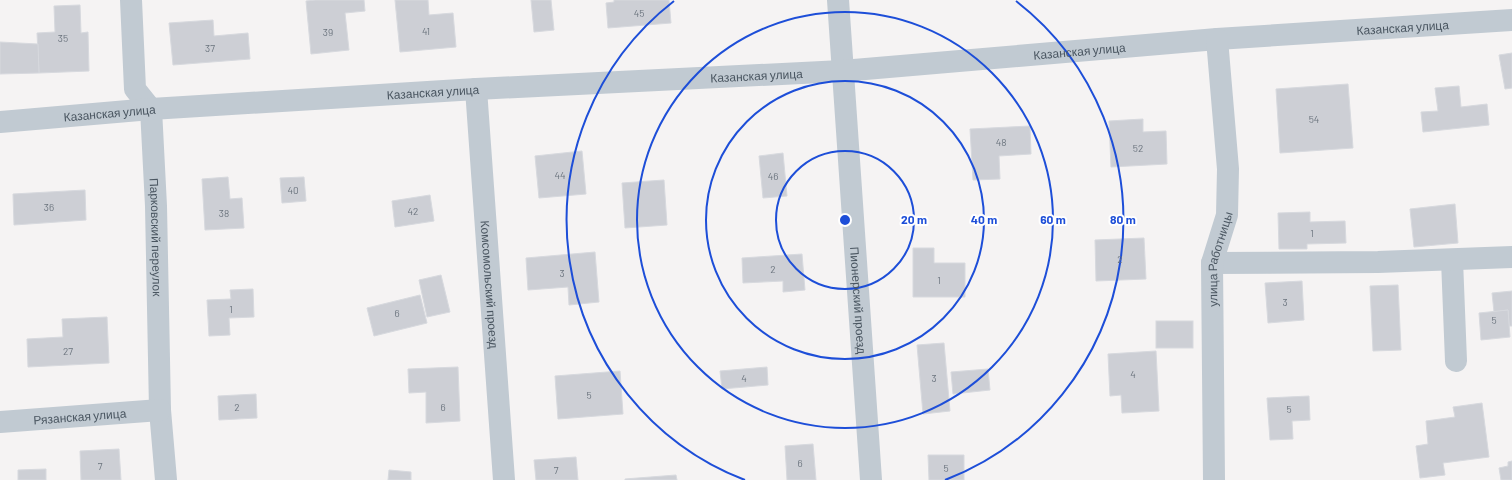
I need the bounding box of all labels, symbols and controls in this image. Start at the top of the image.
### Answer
house number: 45 [634,7,644,19]
street label: Казанская улица [1356,17,1450,37]
house number: 41 [422,25,430,37]
house number: 39 [323,26,333,38]
house number: 35 [58,32,68,44]
street label: Казанская улица [1033,40,1127,62]
house number: 37 [205,42,215,54]
street label: Казанская улица [710,66,803,84]
street label: Казанская улица [386,82,480,101]
street label: Казанская улица [63,102,156,124]
house number: 54 [1309,113,1319,125]
house number: 48 [996,136,1006,148]
house number: 52 [1133,142,1143,154]
house number: 44 [554,169,566,181]
house number: 46 [768,170,778,182]
street label: Парковский переулок [147,178,165,297]
house number: 40 [287,184,299,196]
house number: 36 [44,201,54,213]
house number: 42 [408,205,418,217]
house number: 38 [219,207,229,219]
street label: улица Работницы [1205,210,1235,307]
text: 20 m [901,212,927,226]
text: 40 m [971,212,997,226]
text: 60 m [1040,212,1066,226]
text: 80 m [1110,212,1136,226]
centre of rings [838,213,852,227]
street label: Комсомольский проезд [478,220,502,349]
house number: 1 [1310,227,1314,239]
street label: Пионерский проезд [848,246,869,355]
house number: 2 [1117,253,1123,265]
house number: 2 [770,263,776,275]
house number: 3 [559,267,565,279]
house number: 1 [937,274,941,286]
house number: 3 [1282,296,1288,308]
house number: 1 [229,303,233,315]
house number: 6 [394,307,400,319]
house number: 5 [1491,314,1497,326]
house number: 27 [63,345,73,357]
house number: 4 [1130,368,1136,380]
house number: 4 [741,372,747,384]
house number: 3 [931,372,937,384]
house number: 5 [586,389,592,401]
house number: 2 [234,401,240,413]
house number: 6 [440,401,446,413]
house number: 5 [1286,403,1292,415]
street label: Рязанская улица [33,406,127,426]
house number: 6 [797,457,803,469]
house number: 7 [98,460,103,472]
house number: 5 [943,462,949,474]
house number: 7 [554,464,559,476]

